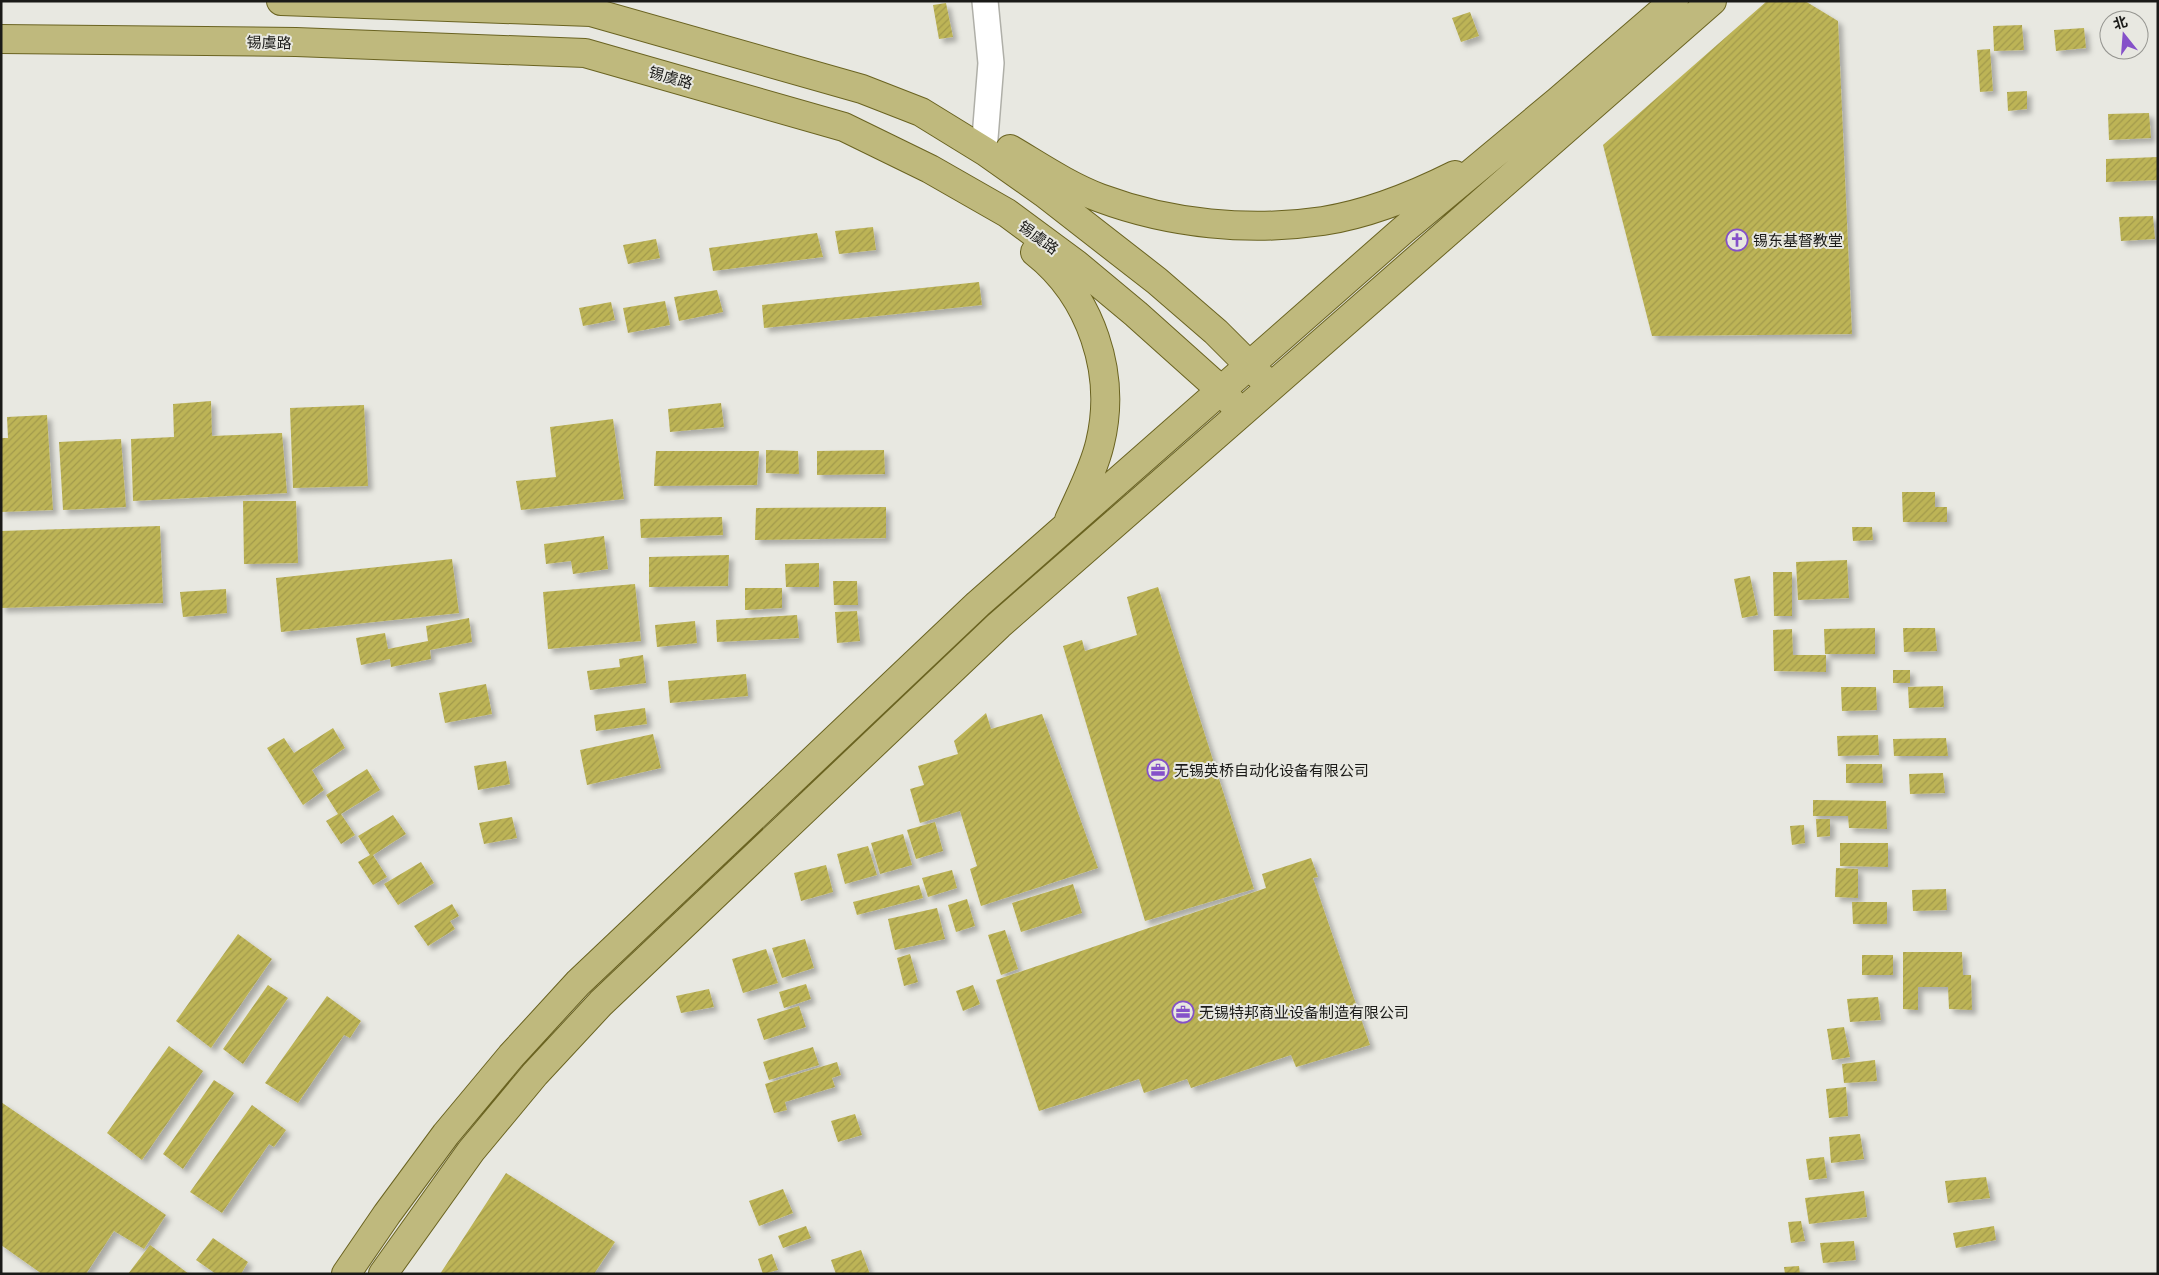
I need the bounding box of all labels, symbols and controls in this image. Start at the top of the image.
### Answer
north arrow [2099,10,2149,60]
text: 北 [2111,11,2130,33]
street label: 锡虞路 [246,32,292,52]
street label: 锡虞路 [647,61,695,93]
street label: 锡虞路 [1015,216,1063,258]
church icon: 锡东基督教堂 [1725,228,1749,252]
place label: 锡东基督教堂 [1753,230,1843,250]
office icon: 无锡英桥自动化设备有限公司 [1146,758,1170,782]
place label: 无锡英桥自动化设备有限公司 [1174,760,1369,780]
office icon: 无锡特邦商业设备制造有限公司 [1171,1000,1195,1024]
place label: 无锡特邦商业设备制造有限公司 [1199,1002,1409,1022]

